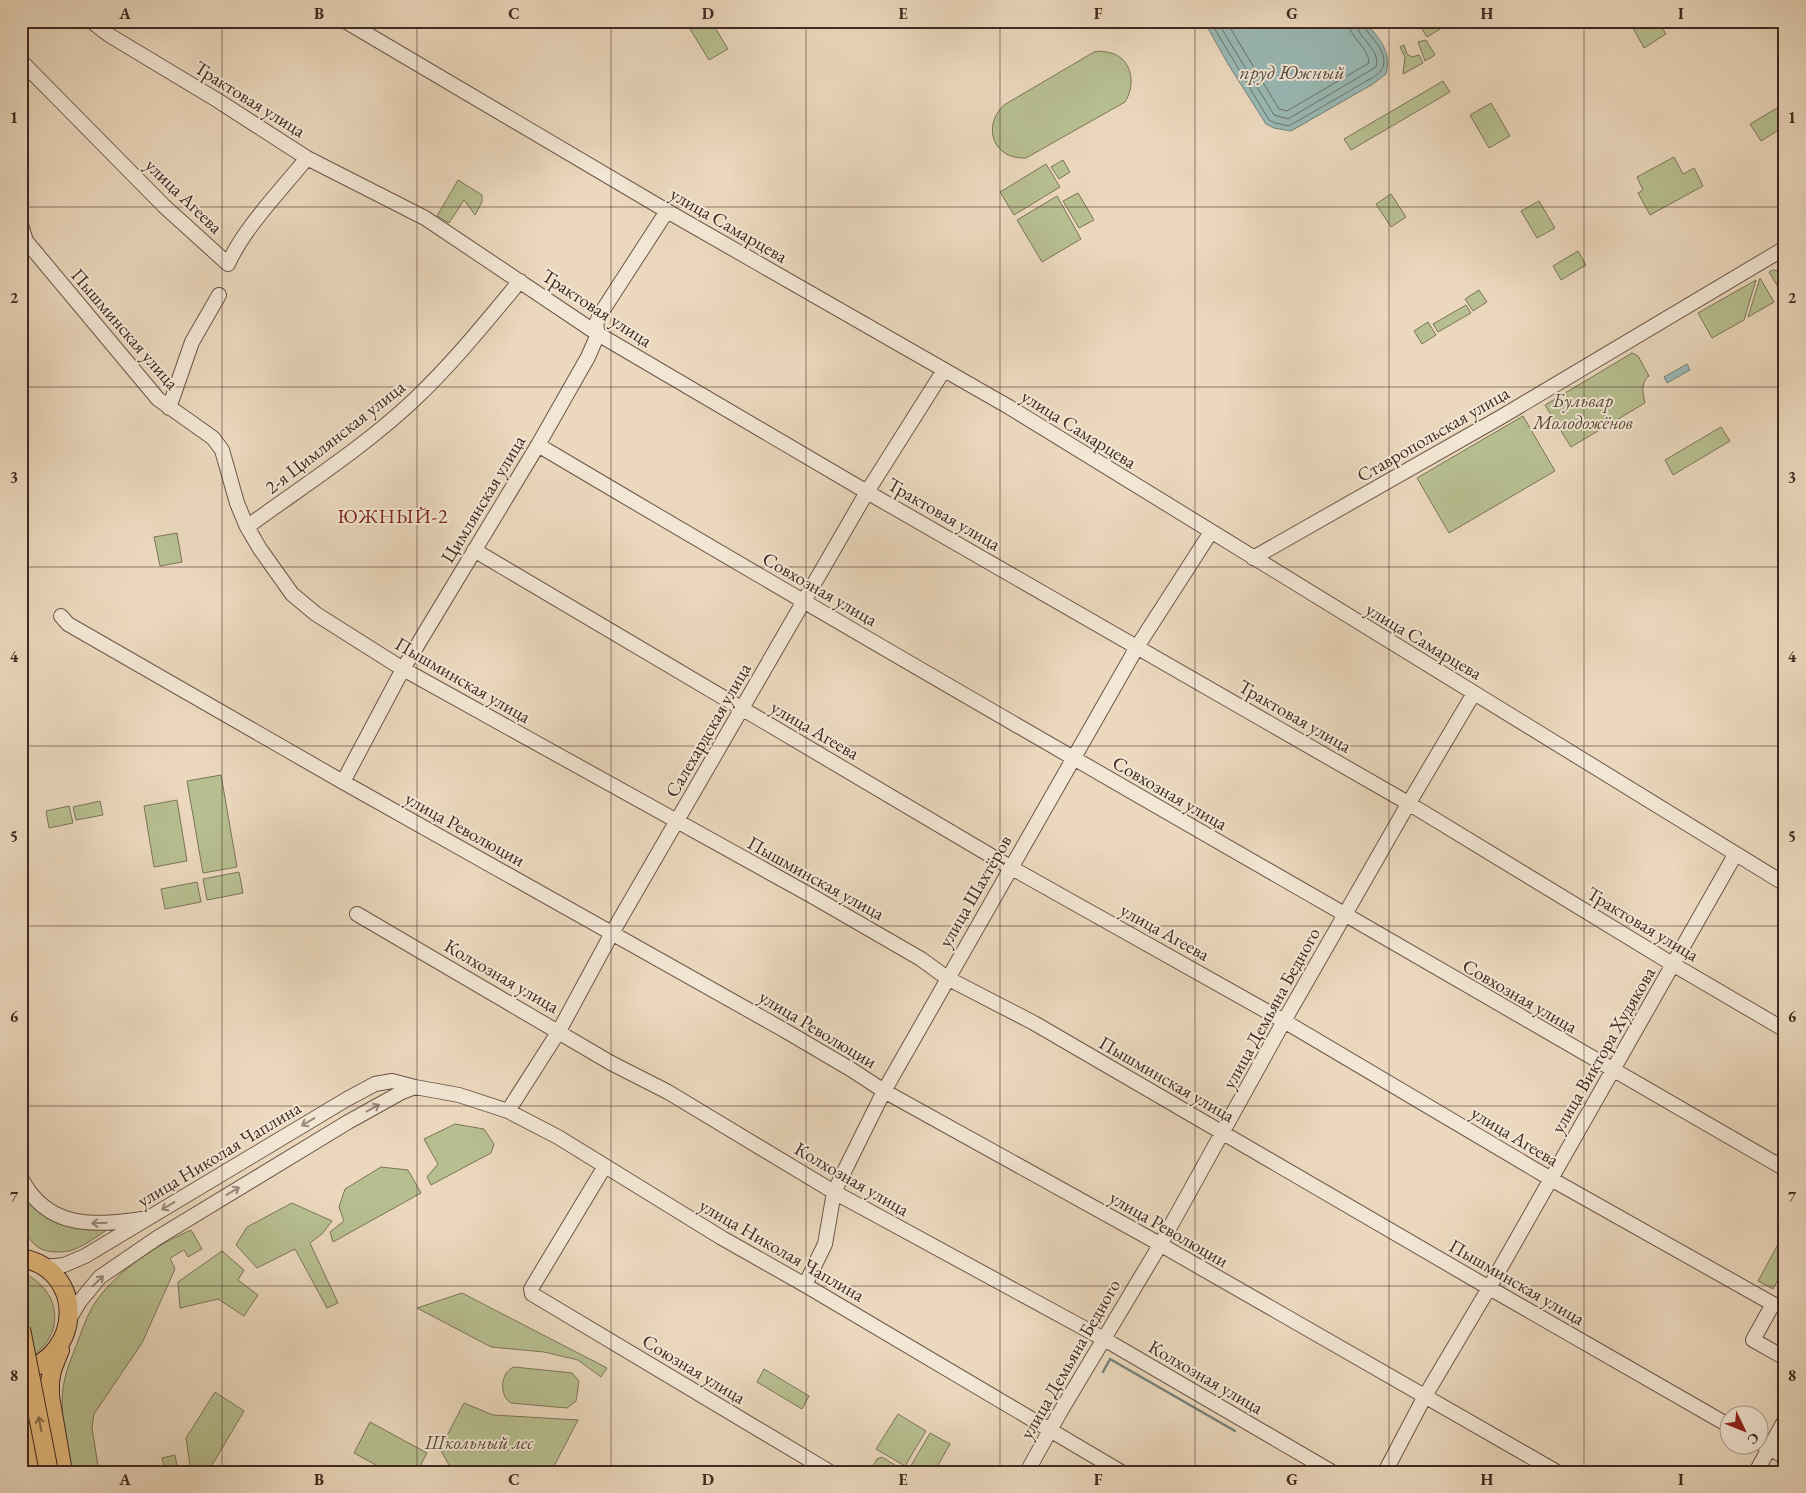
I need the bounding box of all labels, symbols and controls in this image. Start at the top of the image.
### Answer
text: A [118,3,131,24]
text: B [314,3,324,24]
text: C [508,3,520,24]
text: D [702,3,714,24]
text: E [898,3,908,24]
text: F [1094,3,1103,24]
text: G [1286,3,1298,24]
text: H [1481,3,1494,24]
text: I [1678,3,1684,24]
street label: Трактовая улица [190,55,311,143]
water label: пруд Южный [1239,59,1345,85]
text: 1 [10,107,18,128]
text: 1 [1788,107,1796,128]
street label: улица Агеева [140,153,228,239]
street label: улица Самарцева [666,181,792,269]
street label: Пышминская улица [65,263,185,395]
street label: Трактовая улица [537,263,657,353]
text: 2 [10,287,19,308]
text: 2 [1788,287,1797,308]
street label: 2-я Цимлянская улица [260,374,411,500]
street label: Ставропольская улица [1352,380,1514,488]
street label: улица Самарцева [1017,384,1142,475]
park label: Бульвар Молодожёнов [1532,388,1633,435]
street label: Цимлянская улица [435,430,531,567]
text: 3 [10,467,18,488]
text: 3 [1788,467,1796,488]
street label: Трактовая улица [883,472,1005,557]
district label: ЮЖНЫЙ-2 [337,503,449,529]
street label: Совхозная улица [758,546,882,632]
street label: улица Самарцева [1361,596,1487,686]
street label: Пышминская улица [391,631,536,729]
text: 4 [10,646,19,667]
text: 4 [1788,646,1797,667]
street label: Салехардская улица [659,658,757,802]
street label: Трактовая улица [1234,674,1356,759]
street label: улица Агеева [766,695,864,766]
street label: Совхозная улица [1108,750,1232,836]
street label: улица Революции [401,786,529,872]
text: 5 [10,826,18,847]
text: 5 [1788,826,1796,847]
street label: Пышминская улица [743,830,889,926]
street label: улица Шахтёров [933,830,1017,952]
street label: Трактовая улица [1582,881,1704,967]
street label: улица Агеева [1116,897,1214,967]
street label: улица Демьяна Бедного [1216,923,1326,1093]
street label: Колхозная улица [440,933,564,1019]
street label: Совхозная улица [1458,953,1582,1039]
street label: улица Виктора Худякова [1545,962,1661,1138]
street label: улица Революции [754,984,882,1074]
text: 6 [10,1006,19,1027]
text: 6 [1788,1006,1797,1027]
street label: Пышминская улица [1095,1030,1240,1128]
street label: улица Николая Чаплина [132,1095,306,1213]
street label: улица Агеева [1466,1100,1564,1172]
one-way arrow [366,1103,380,1113]
one-way arrow [301,1118,315,1128]
street label: Колхозная улица [790,1136,914,1222]
one-way arrow [226,1185,240,1195]
street label: улица Революции [1105,1185,1233,1273]
text: 7 [10,1186,19,1207]
text: 7 [1788,1186,1797,1207]
street label: улица Николая Чаплина [695,1192,870,1308]
one-way arrow [162,1201,176,1211]
one-way arrow [92,1218,108,1227]
street label: Пышминская улица [1445,1233,1590,1331]
street label: улица Демьяна Бедного [1014,1274,1126,1444]
one-way arrow [92,1275,104,1287]
street label: Союзная улица [638,1328,751,1410]
street label: Колхозная улица [1144,1334,1268,1420]
text: 8 [10,1365,18,1386]
text: 8 [1788,1365,1796,1386]
north arrow [1718,1406,1768,1456]
one-way arrow [34,1416,44,1432]
text: С [1743,1429,1763,1449]
park label: Школьный лес [424,1430,534,1455]
text: A [118,1469,131,1490]
text: B [314,1469,324,1490]
text: C [508,1469,520,1490]
text: D [702,1469,714,1490]
text: E [898,1469,908,1490]
text: F [1094,1469,1103,1490]
text: G [1286,1469,1298,1490]
text: H [1481,1469,1494,1490]
text: I [1678,1469,1684,1490]

